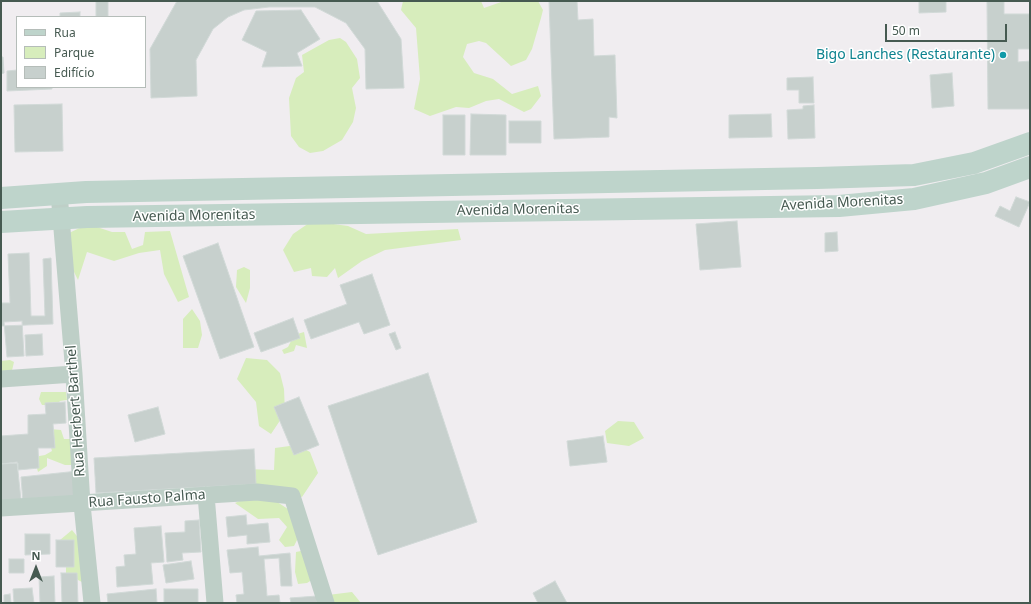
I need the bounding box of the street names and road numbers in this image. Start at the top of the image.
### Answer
street label: Avenida Morenitas [780,191,904,215]
street label: Avenida Morenitas [456,201,580,219]
street label: Avenida Morenitas [132,207,256,225]
street label: Rua Herbert Barthel [63,345,89,477]
street label: Rua Fausto Palma [88,487,206,511]

